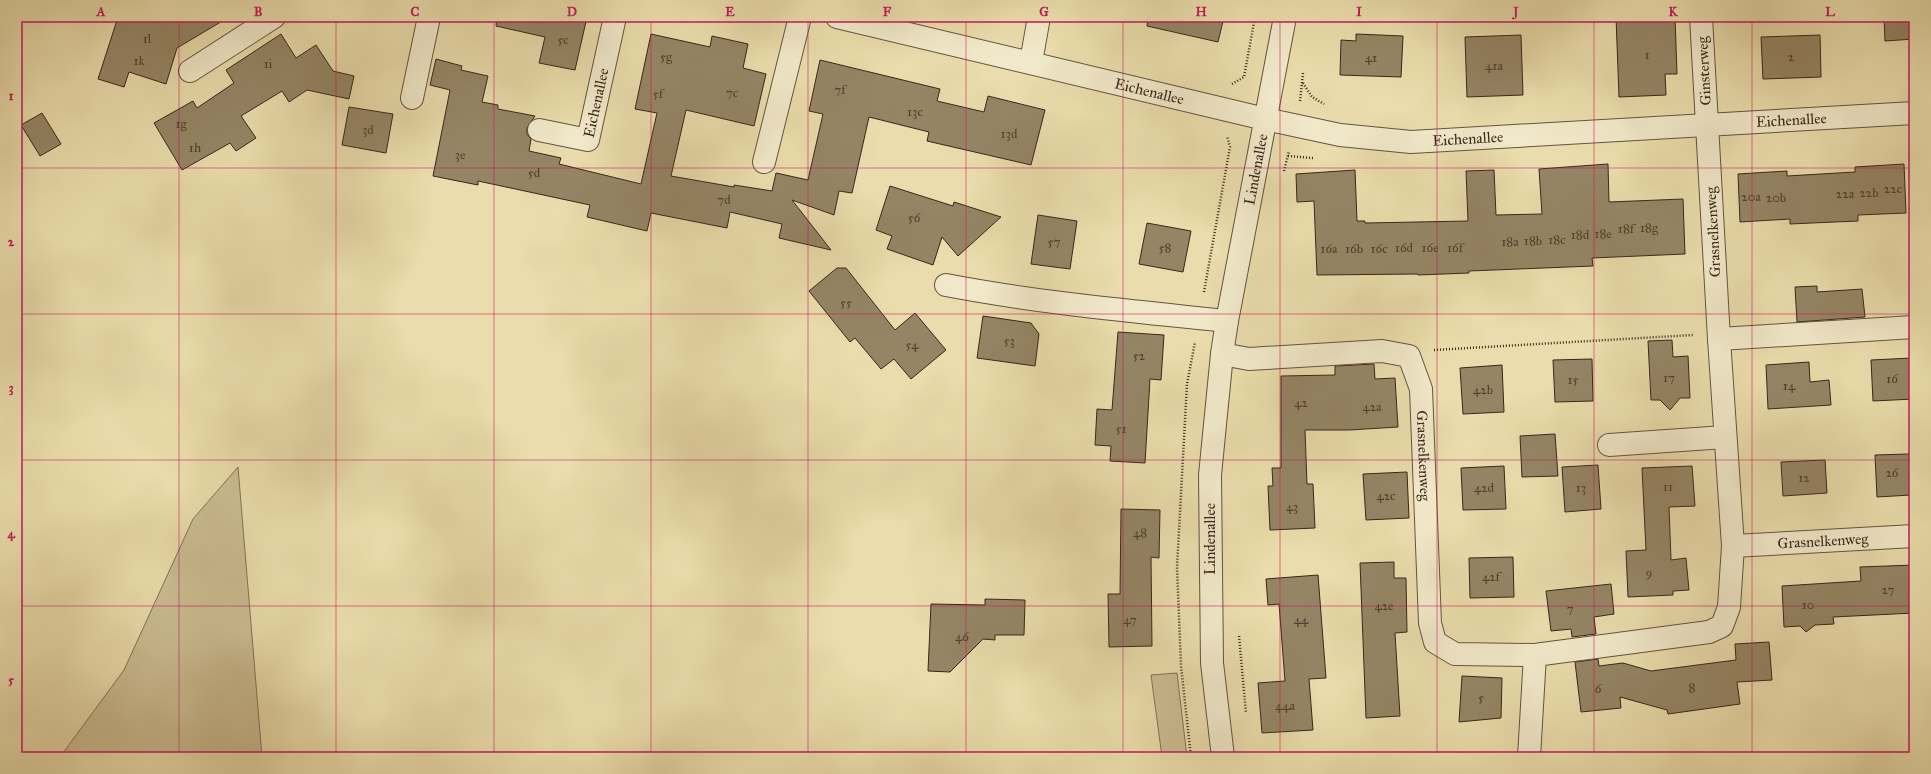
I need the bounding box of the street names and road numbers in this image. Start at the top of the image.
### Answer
street label: Ginsterweg [1693,35,1715,106]
street label: Eichenallee [580,66,613,139]
street label: Eichenallee [1113,74,1186,108]
street label: Eichenallee [1755,109,1827,131]
street label: Eichenallee [1432,128,1504,150]
street label: Lindenallee [1240,132,1272,206]
street label: Grasnelkenweg [1702,185,1724,278]
street label: Grasnelkenweg [1413,410,1434,502]
street label: Lindenallee [1201,503,1219,575]
street label: Grasnelkenweg [1777,529,1870,553]

